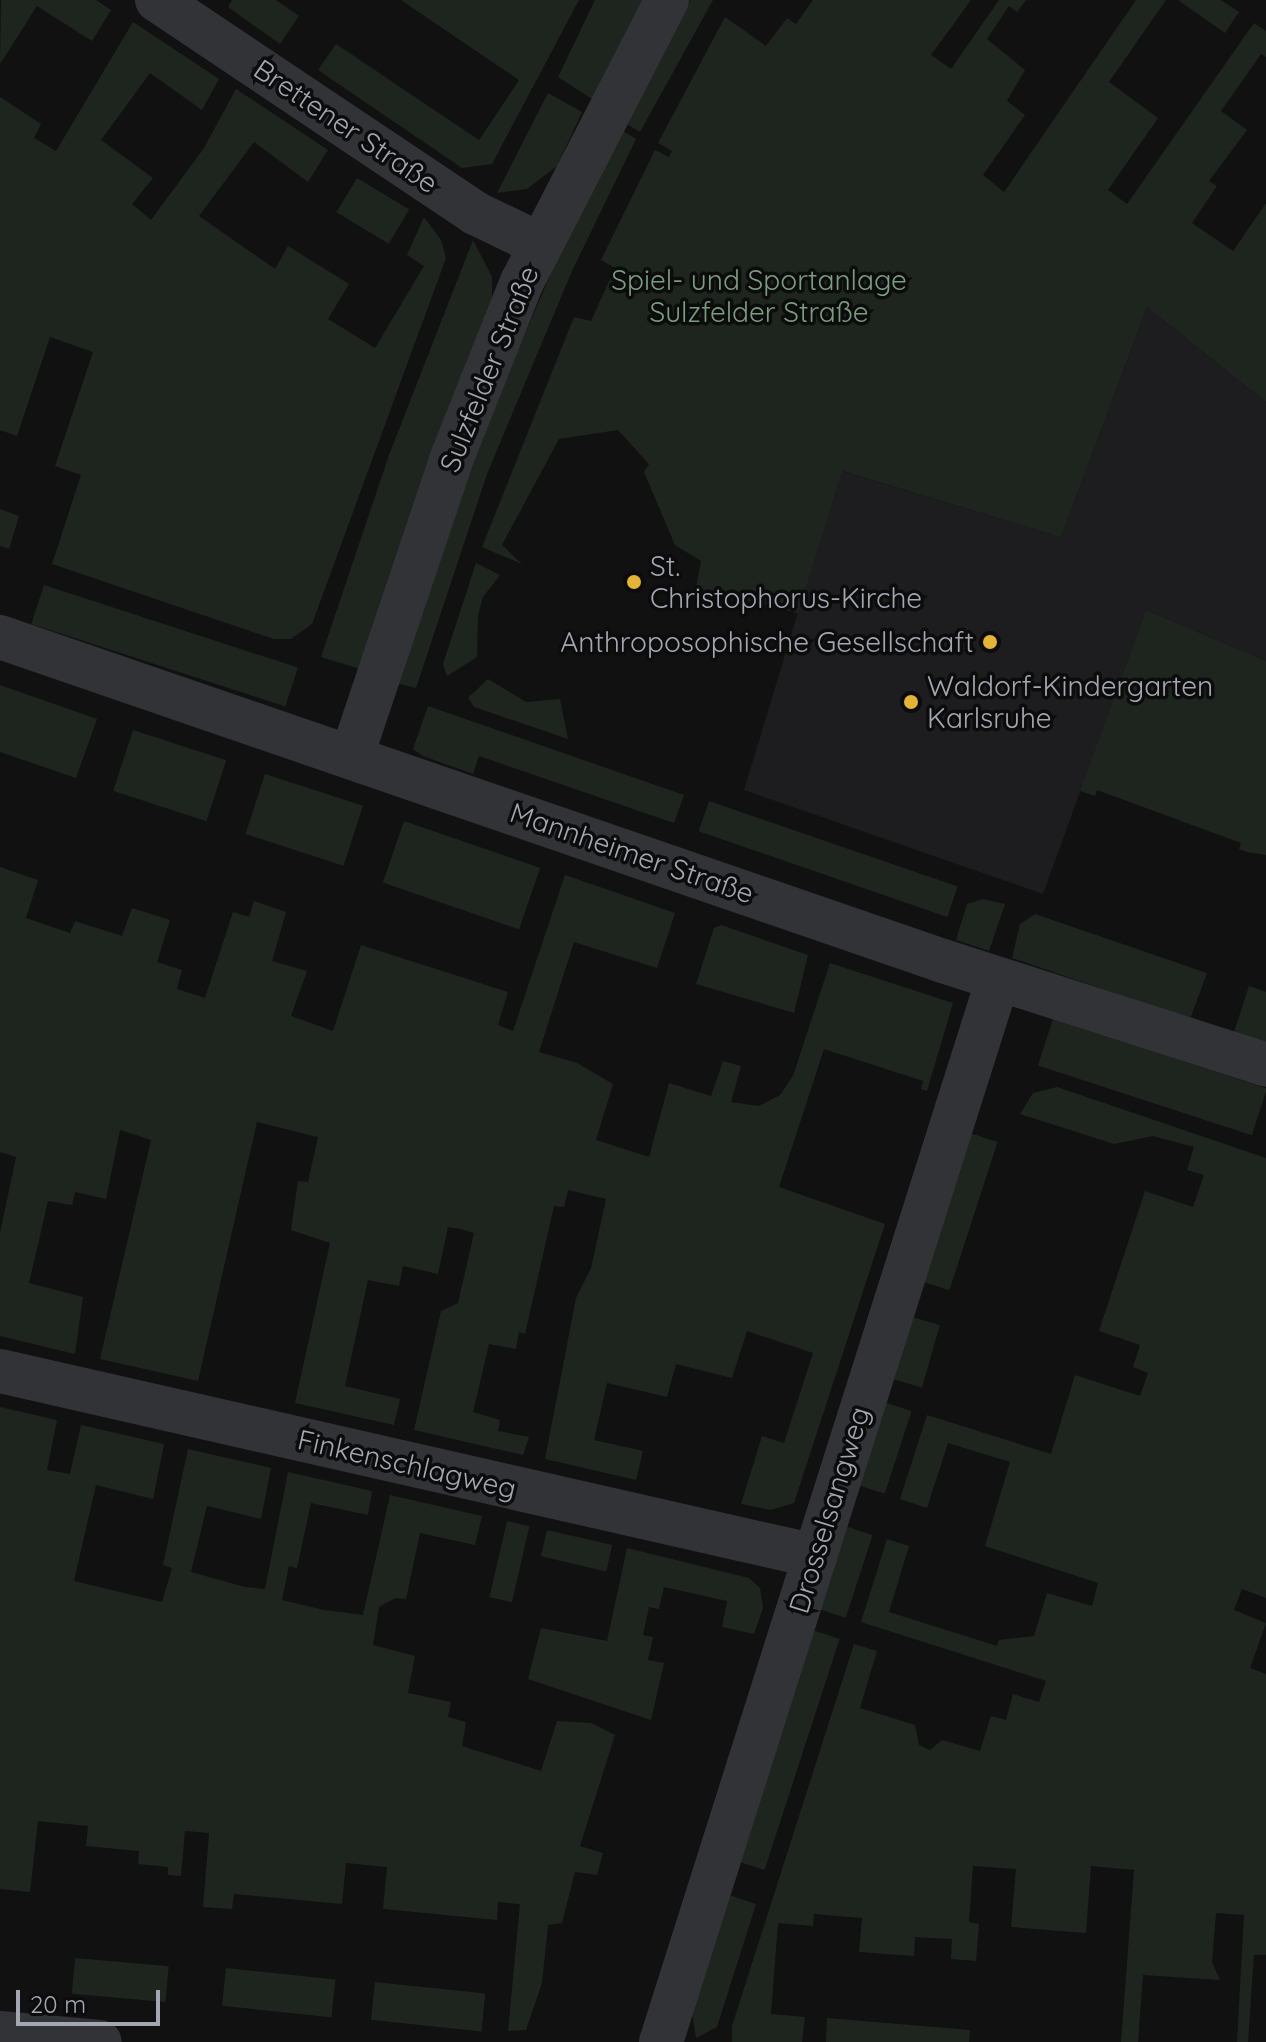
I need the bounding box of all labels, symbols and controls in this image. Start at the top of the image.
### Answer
street label: Brettener Straße [248,52,444,200]
street label: Sulzfelder Straße [432,261,546,477]
park label: Spiel- und Sportanlage Sulzfelder Straße [611,263,907,329]
place label: St. Christophorus-Kirche [650,549,922,615]
marker: St. Christophorus-Kirche [625,573,643,591]
place label: Anthroposophische Gesellschaft [560,625,974,659]
marker: Anthroposophische Gesellschaft [981,633,999,651]
place label: Waldorf-Kindergarten Karlsruhe [927,669,1213,735]
marker: Waldorf-Kindergarten Karlsruhe [902,693,920,711]
street label: Mannheimer Straße [506,796,758,910]
street label: Drosselsangweg [782,1403,876,1617]
street label: Finkenschlagweg [295,1423,519,1505]
scale bar [20,1974,164,2024]
text: 20 m [30,1989,86,2019]

